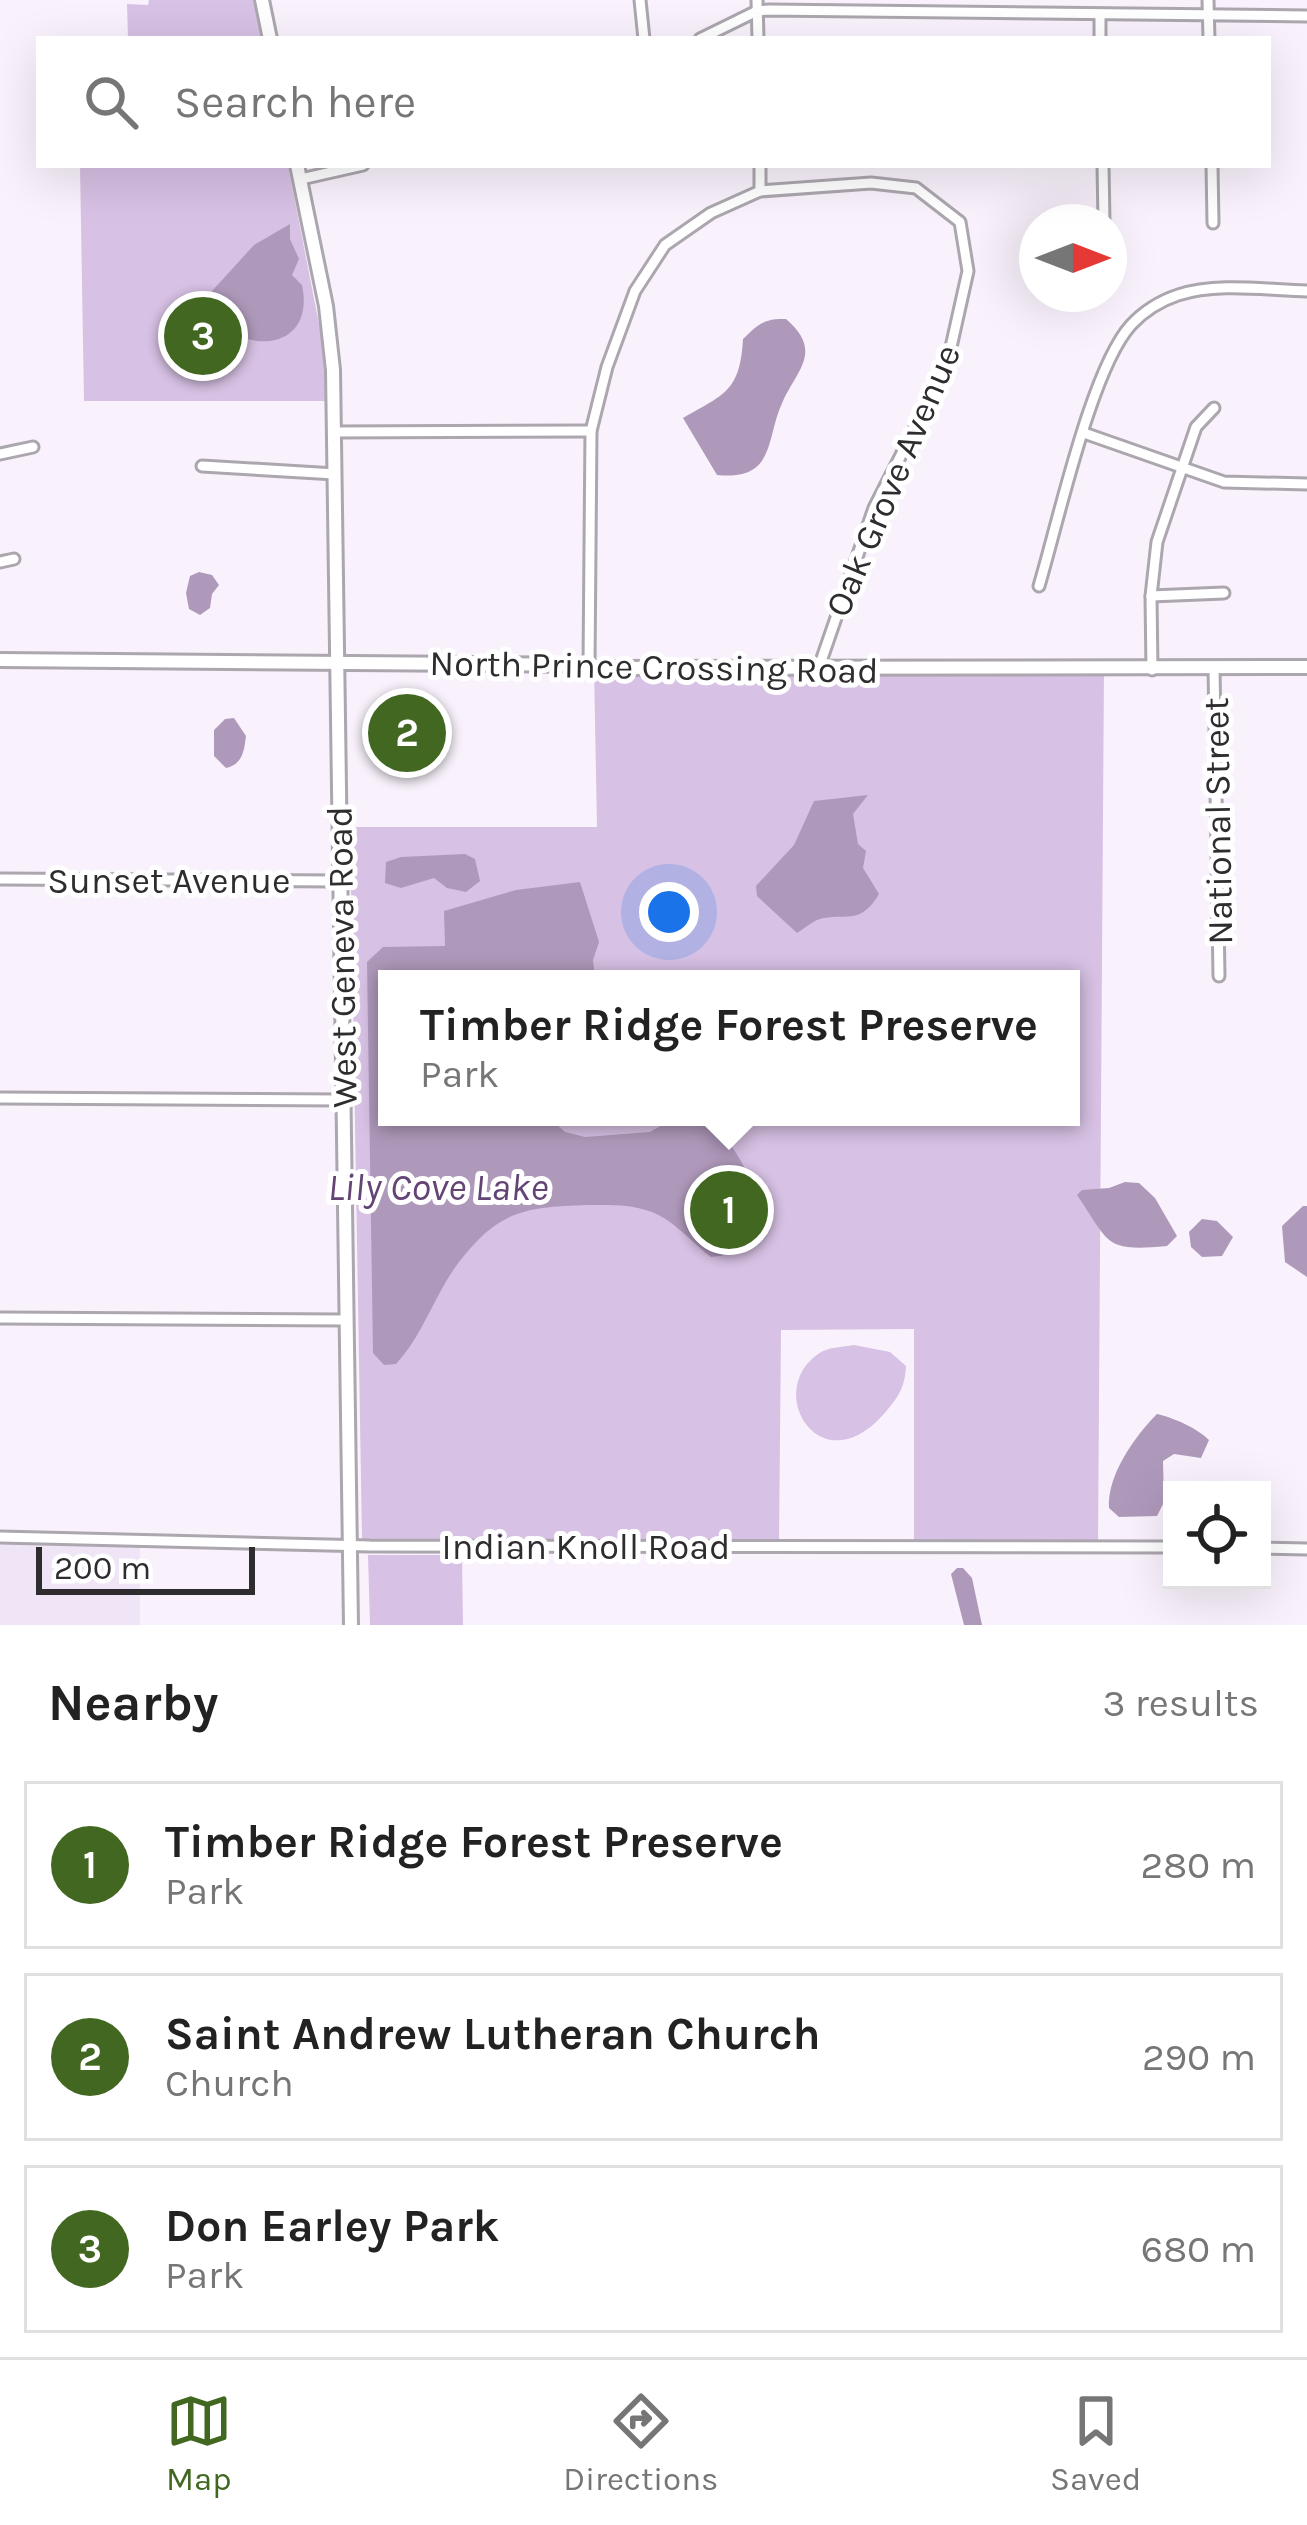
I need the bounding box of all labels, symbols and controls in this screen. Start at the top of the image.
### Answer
search box [36,36,1271,168]
icon: search [78,69,144,135]
text: Search here [174,76,416,128]
north arrow [1019,204,1127,312]
pin: 3 [164,291,242,381]
street label: Oak Grove Avenue [817,338,969,623]
street label: North Prince Crossing Road [429,642,879,692]
pin: 2 [368,688,446,778]
street label: National Street [1195,697,1241,945]
street label: West Geneva Road [318,806,366,1108]
street label: Sunset Avenue [47,860,291,902]
your location [639,882,699,942]
popup [378,970,1080,1126]
text: Timber Ridge Forest Preserve [420,999,1038,1051]
text: Park [420,1051,499,1097]
water label: Lily Cove Lake [328,1164,548,1210]
pin: 1 [690,1165,768,1255]
map controls [1163,1481,1271,1589]
button: locate [1163,1481,1271,1589]
street label: Indian Knoll Road [442,1526,730,1568]
scale bar [36,1541,255,1594]
text: 200 m [54,1549,151,1587]
text: Nearby [48,1673,218,1733]
text: 3 results [1102,1680,1259,1726]
text: Timber Ridge Forest Preserve [165,1816,783,1868]
text: 1 [83,1842,97,1888]
text: 280 m [1141,1842,1256,1888]
text: Park [165,1868,244,1914]
text: Saint Andrew Lutheran Church [165,2008,821,2060]
text: 2 [78,2034,102,2080]
text: 290 m [1142,2034,1256,2080]
text: Church [165,2060,294,2106]
text: Don Earley Park [165,2200,500,2252]
text: 3 [78,2226,102,2272]
text: 680 m [1141,2226,1256,2272]
text: Park [165,2252,244,2298]
tab: Map [166,2388,232,2498]
tab: Directions [563,2388,718,2498]
tab: Saved [1050,2388,1141,2498]

